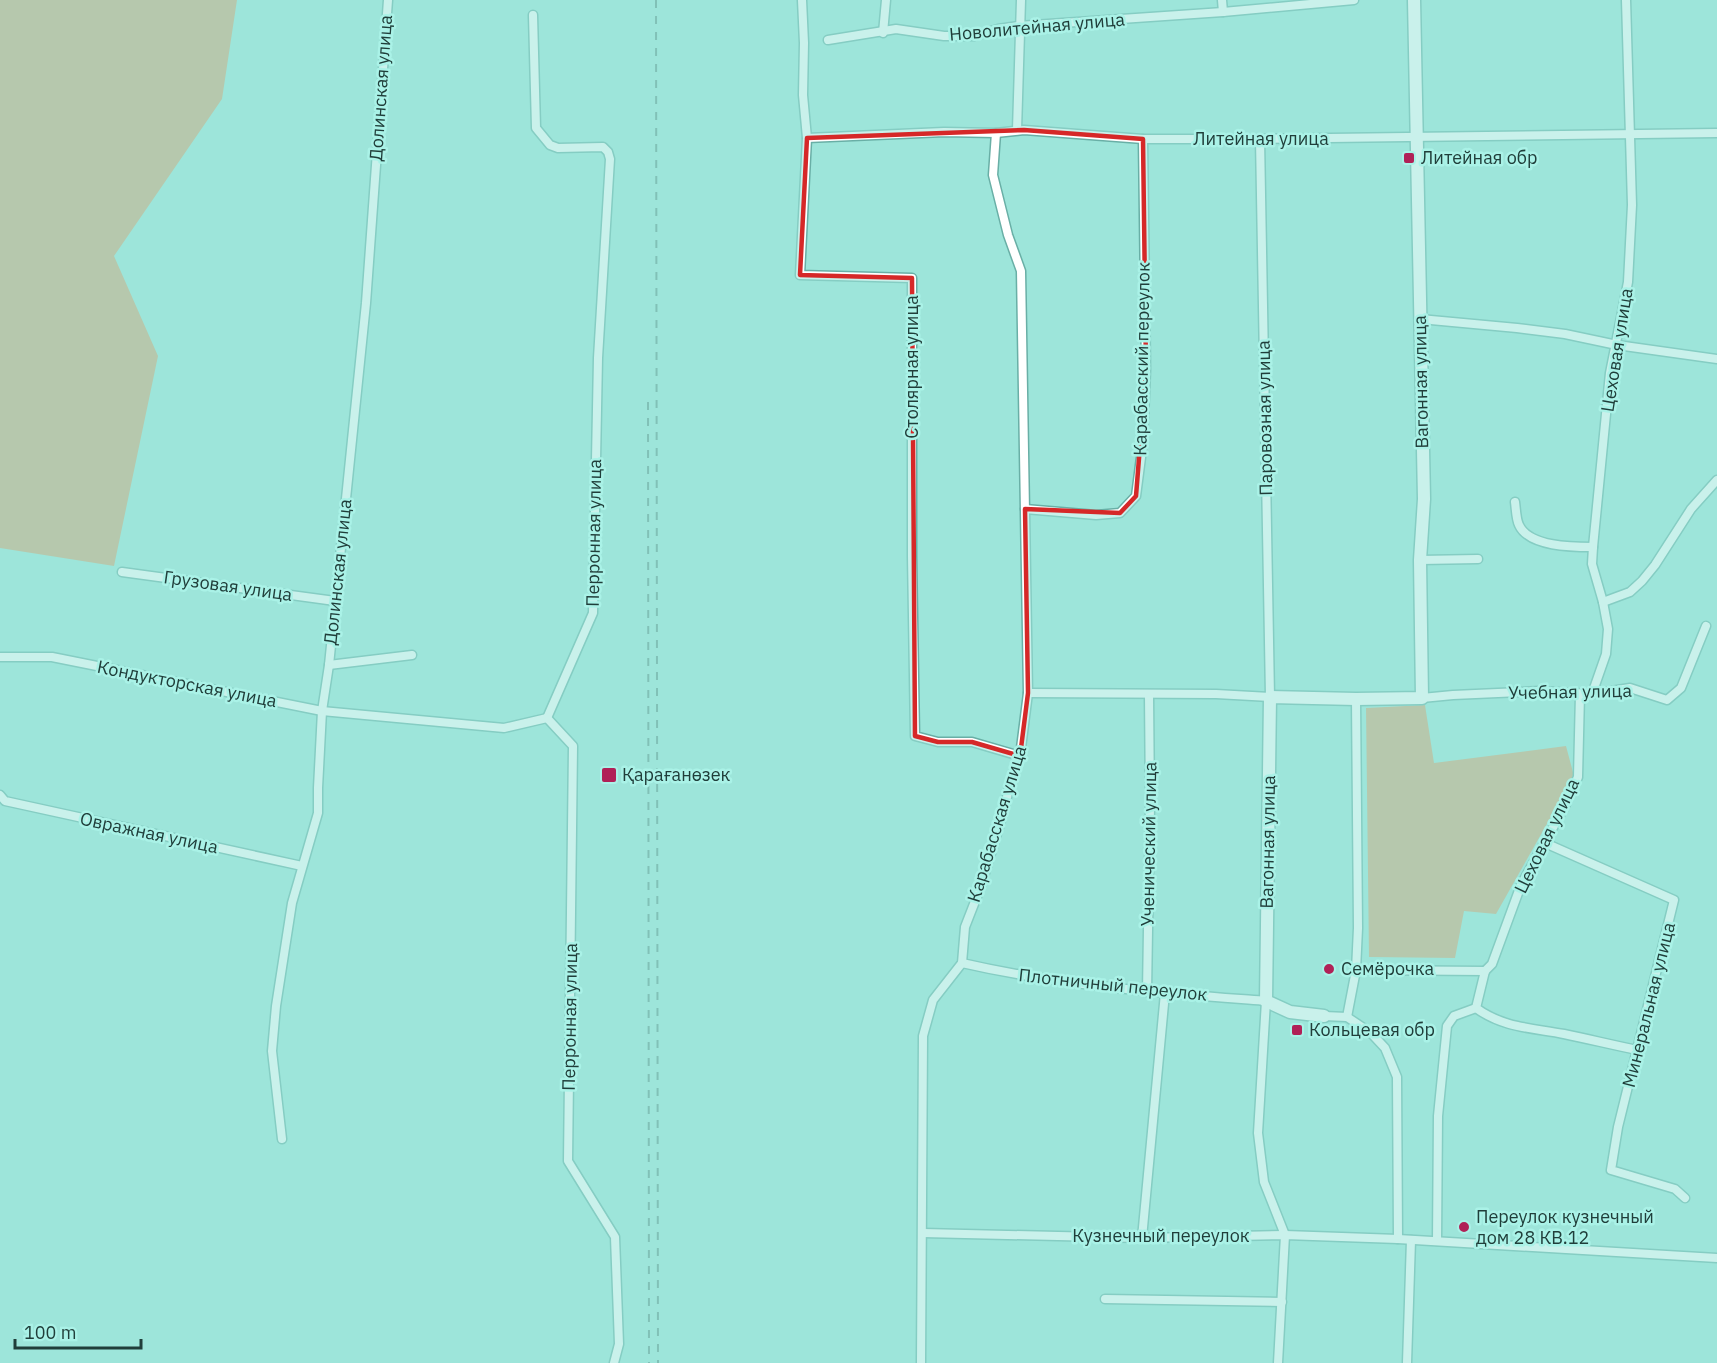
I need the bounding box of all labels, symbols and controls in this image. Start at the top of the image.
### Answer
street label: Новолитейная улица [948,7,1126,46]
street label: Долинская улица [364,14,397,162]
street label: Литейная улица [1193,127,1329,150]
place label: Литейная обр [1421,146,1537,169]
marker: Литейная обр [1402,151,1416,165]
street label: Карабасский переулок [1128,262,1155,456]
street label: Цеховая улица [1595,286,1638,413]
street label: Столярная улица [900,295,923,439]
street label: Вагонная улица [1408,315,1433,449]
street label: Паровозная улица [1252,340,1277,496]
street label: Перронная улица [581,459,606,607]
street label: Долинская улица [318,498,357,646]
street label: Грузовая улица [162,565,294,606]
street label: Кондукторская улица [95,655,279,712]
street label: Учебная улица [1508,679,1632,704]
street label: Карабасская улица [962,742,1031,905]
street label: Ученический улица [1136,761,1161,926]
place label: Қарағанөзек [622,763,731,786]
marker: Қарағанөзек [600,766,618,784]
street label: Цеховая улица [1509,774,1584,897]
street label: Вагонная улица [1255,775,1280,909]
street label: Овражная улица [78,807,221,858]
street label: Минеральная улица [1617,920,1680,1090]
street label: Перронная улица [557,943,582,1091]
place label: Семёрочка [1341,957,1434,980]
marker: Семёрочка [1322,962,1336,976]
street label: Плотничный переулок [1018,963,1209,1006]
place label: Кольцевая обр [1309,1018,1435,1041]
marker: Кольцевая обр [1290,1023,1304,1037]
place label: Переулок кузнечный дом 28 КВ.12 [1476,1205,1654,1249]
marker: Переулок кузнечный дом 28 КВ.12 [1457,1220,1471,1234]
street label: Кузнечный переулок [1072,1224,1250,1247]
scale bar [15,1312,141,1350]
text: 100 m [24,1321,76,1344]

